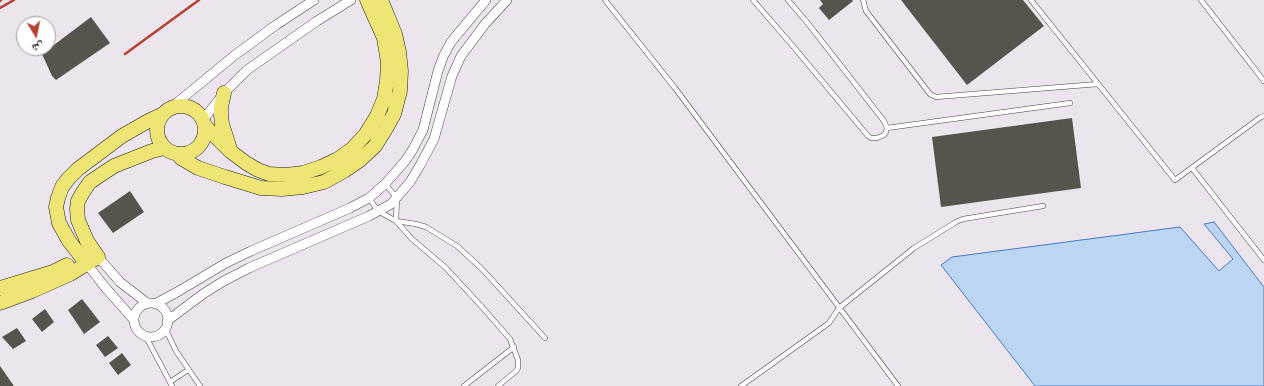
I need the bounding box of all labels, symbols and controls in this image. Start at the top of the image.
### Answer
north arrow [16,16,56,56]
text: ش [31,38,45,57]

